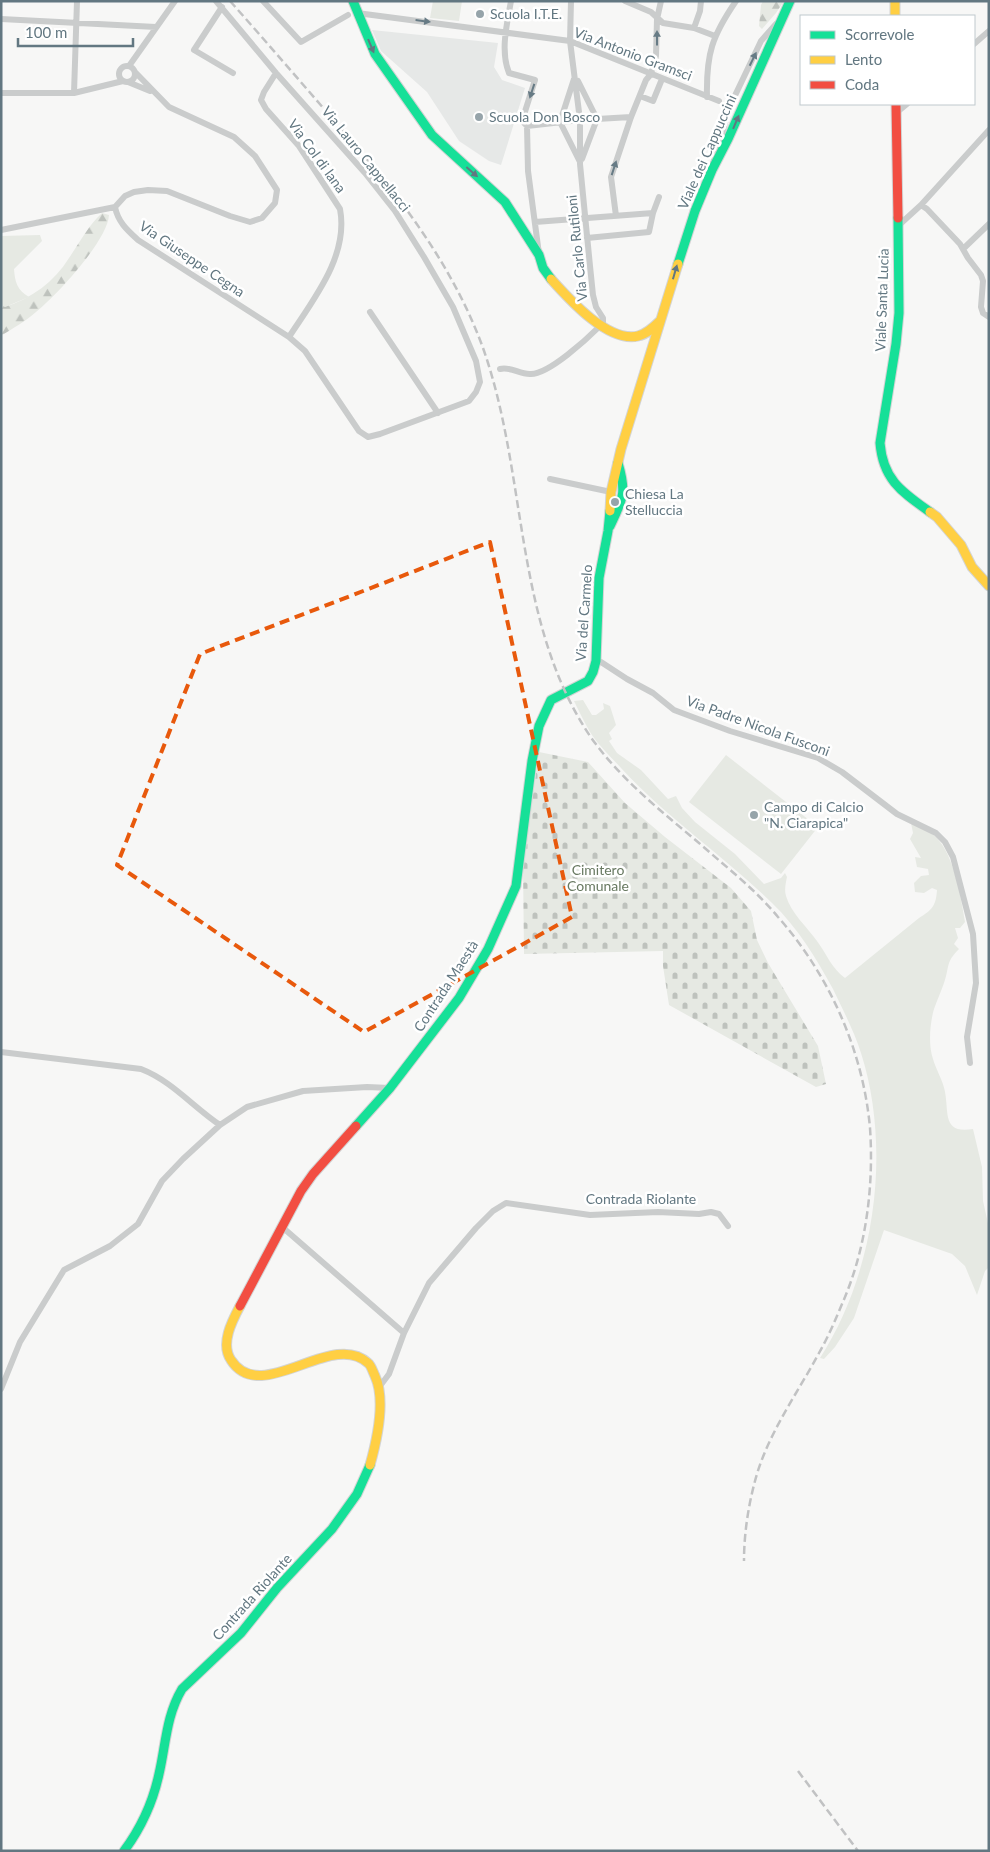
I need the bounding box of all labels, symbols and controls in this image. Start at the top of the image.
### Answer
place label: Scuola I.T.E. [490,5,562,22]
marker: Scuola I.T.E. [474,8,486,20]
scale bar [18,15,132,47]
legend [800,15,975,105]
one-way arrow [415,17,431,25]
text: 100 m [25,23,67,41]
street label: Via Antonio Gramsci [572,23,695,84]
text: Scorrevole [845,25,915,43]
one-way arrow [653,30,661,46]
one-way arrow [368,39,376,53]
text: Lento [845,50,882,68]
one-way arrow [748,52,757,67]
text: Coda [845,75,879,93]
one-way arrow [528,84,536,99]
street label: Viale dei Cappuccini [674,92,739,212]
street label: Via Lauro Cappellacci [318,102,414,215]
place label: Scuola Don Bosco [489,108,600,125]
marker: Scuola Don Bosco [473,111,485,123]
street label: Via Col di lana [285,115,350,196]
one-way arrow [732,115,740,129]
one-way arrow [611,161,619,176]
one-way arrow [465,167,478,178]
street label: Via Carlo Rutiloni [562,194,591,302]
street label: Via Giuseppe Cegna [136,217,248,300]
street label: Viale Santa Lucia [871,248,892,352]
one-way arrow [672,265,680,280]
place label: Chiesa La Stelluccia [625,485,684,518]
marker: Chiesa La Stelluccia [609,496,621,508]
street label: Via del Carmelo [572,564,595,662]
street label: Via Padre Nicola Fusconi [684,692,832,759]
place label: Campo di Calcio "N. Ciarapica" [764,798,864,831]
marker: Campo di Calcio "N. Ciarapica" [748,809,760,821]
park label: Cimitero Comunale [567,861,629,894]
street label: Contrada Maestà [410,937,481,1035]
street label: Contrada Riolante [586,1190,696,1207]
street label: Contrada Riolante [208,1550,295,1643]

